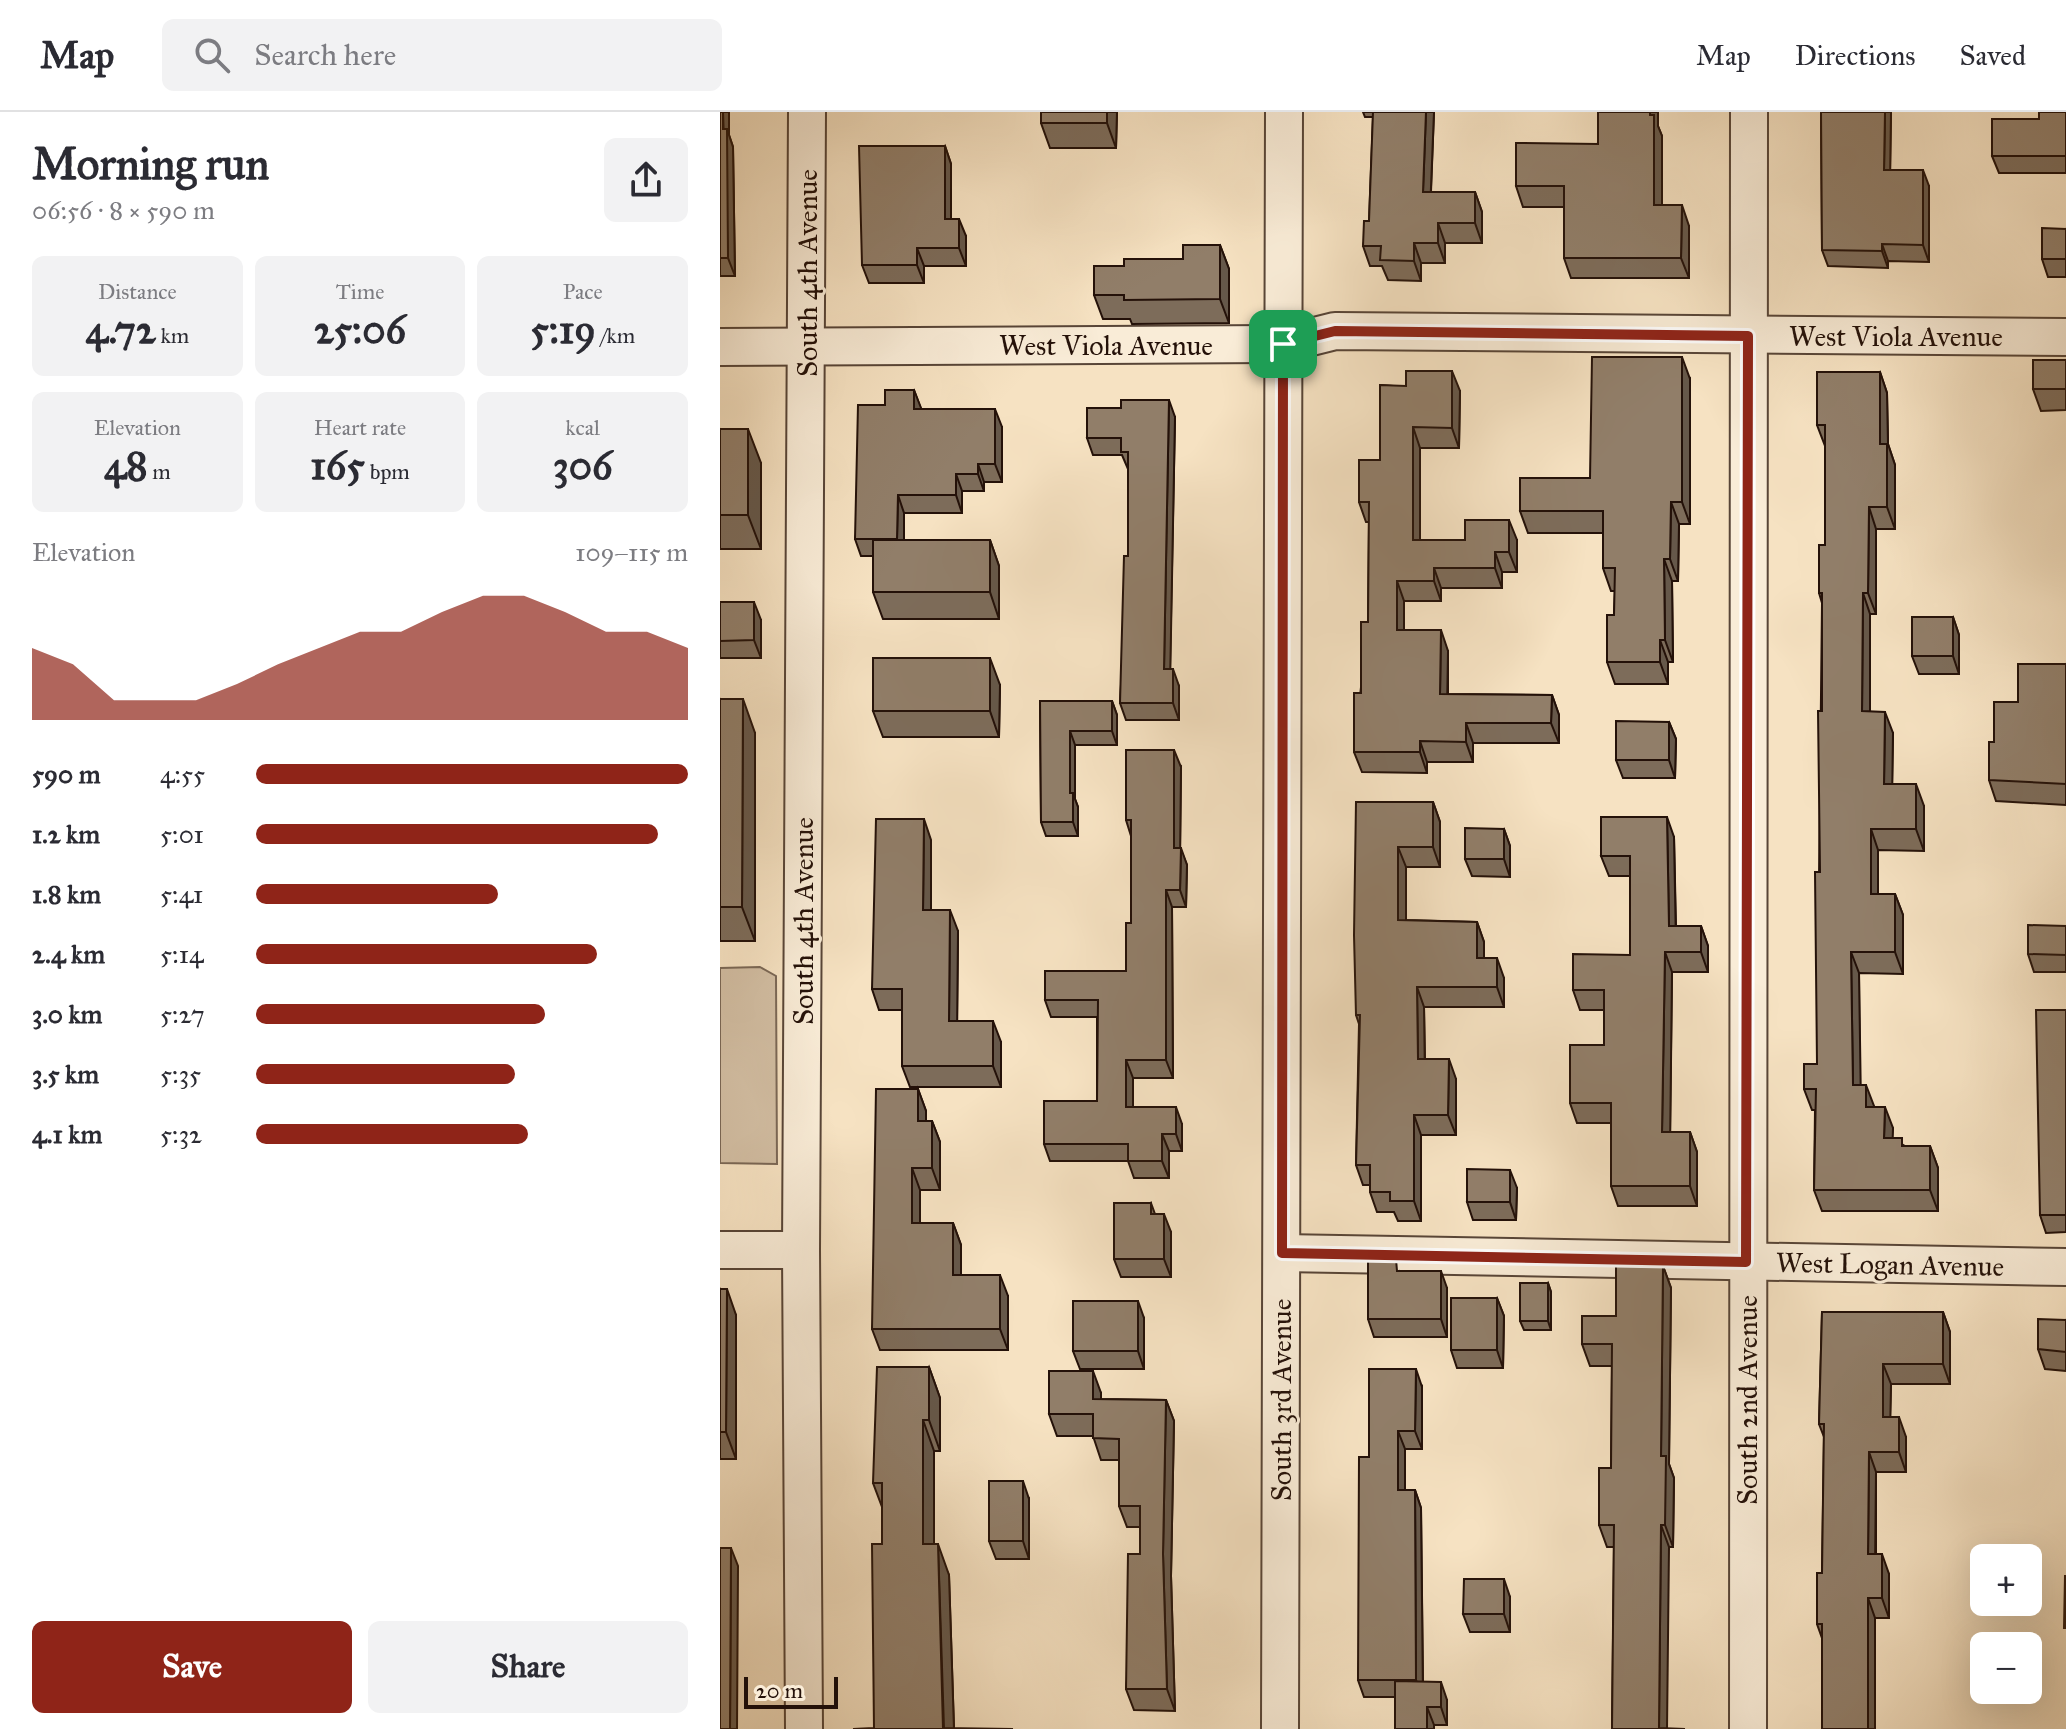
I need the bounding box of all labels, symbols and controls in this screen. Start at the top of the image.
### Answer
search box [162,19,722,91]
text: Map [40,32,114,78]
icon: search [190,33,234,77]
text: Search here [254,37,396,73]
text: Map [1696,38,1751,73]
text: Directions [1795,38,1916,73]
text: Saved [1960,38,2026,73]
text: Morning run [32,137,269,191]
button: share [604,138,688,222]
street label: South 4th Avenue [790,169,825,377]
text: 06:56 · 8 × 590 m [32,194,215,226]
text: Distance [98,278,177,305]
text: Time [336,278,384,305]
text: Pace [563,278,603,305]
text: 4.72 [86,305,156,354]
text: 25:06 [314,305,406,354]
text: 5:19 [530,305,596,354]
pin [1249,310,1317,378]
street label: West Viola Avenue [1789,319,2003,354]
text: km [156,322,189,349]
text: /km [596,322,635,349]
icon: arrive [1261,322,1305,366]
street label: West Viola Avenue [999,328,1213,363]
text: Elevation [94,414,181,441]
text: Heart rate [314,414,406,441]
text: kcal [565,414,600,441]
text: 48 [104,441,147,490]
text: 165 [310,441,365,490]
text: 306 [553,441,613,490]
text: m [147,458,171,485]
text: bpm [365,458,410,485]
text: Elevation [32,536,135,568]
text: 109–115 m [575,536,688,568]
text: 590 m [32,758,101,790]
text: 4:55 [160,758,205,790]
street label: South 4th Avenue [786,817,821,1025]
text: 1.2 km [32,818,100,850]
text: 5:01 [160,818,204,850]
text: 1.8 km [32,878,101,910]
text: 5:41 [160,878,203,910]
text: 2.4 km [32,938,105,970]
text: 5:14 [160,938,203,970]
text: 3.0 km [32,998,102,1030]
text: 5:27 [160,998,205,1030]
text: 3.5 km [32,1058,99,1090]
text: 5:35 [160,1058,201,1090]
text: 4.1 km [32,1118,102,1150]
text: 5:32 [160,1118,202,1150]
street label: West Logan Avenue [1776,1245,2004,1284]
street label: South 2nd Avenue [1730,1295,1765,1505]
street label: South 3rd Avenue [1264,1299,1299,1501]
map controls [1970,1544,2042,1704]
button: + [1970,1544,2042,1616]
button: Save [32,1621,352,1713]
button: Share [368,1621,688,1713]
button: − [1970,1632,2042,1704]
scale bar [744,1673,838,1709]
text: 20 m [756,1677,803,1704]

